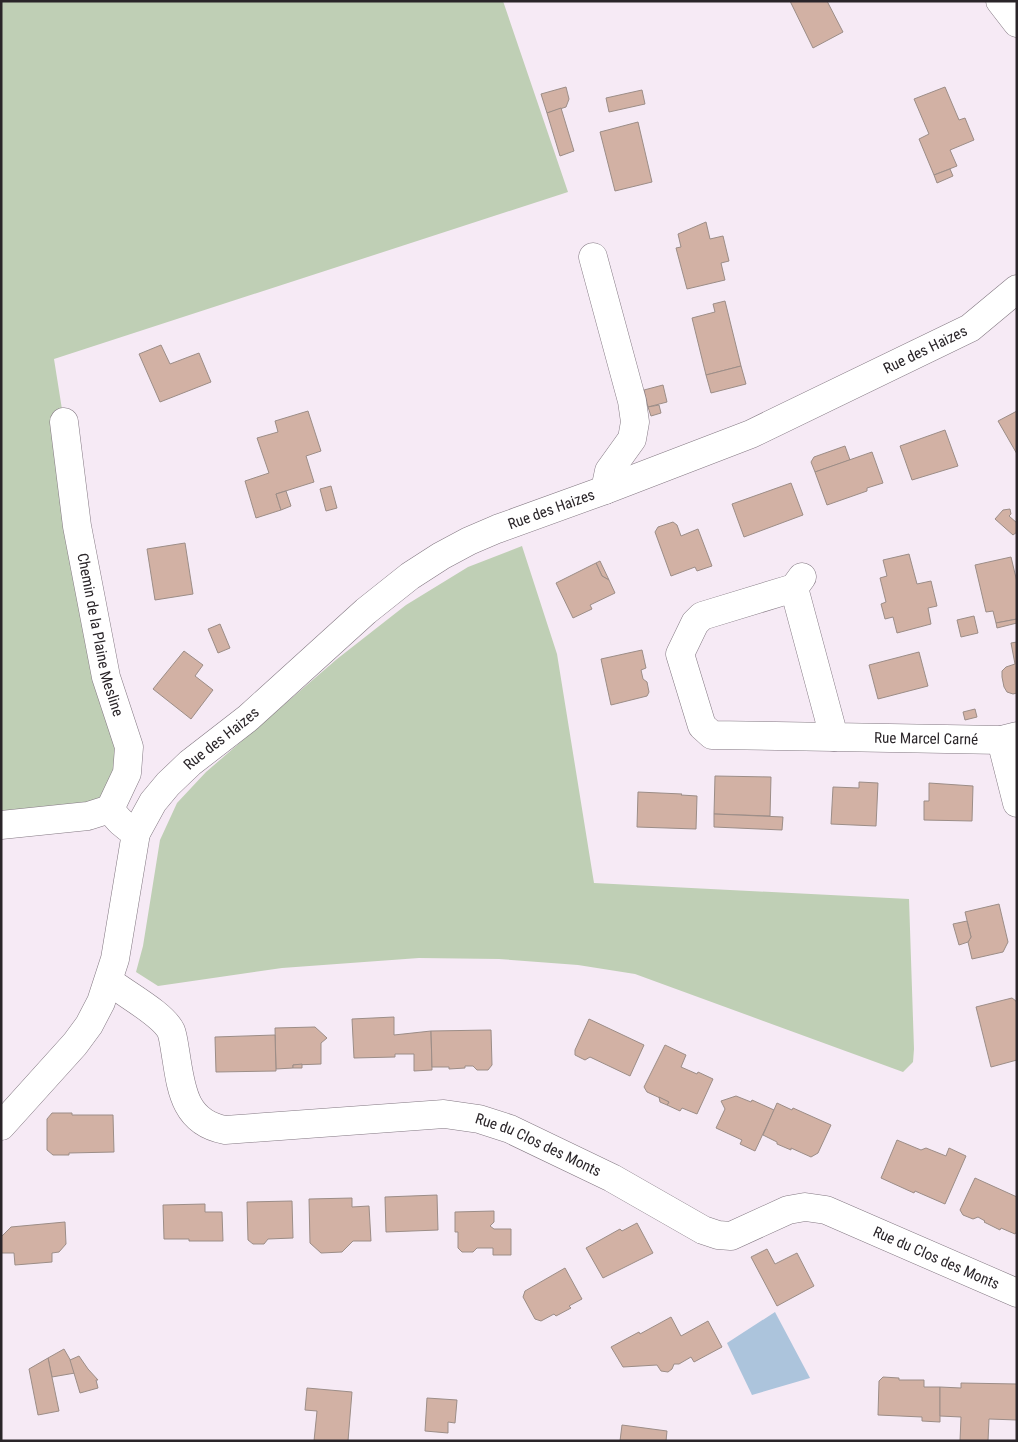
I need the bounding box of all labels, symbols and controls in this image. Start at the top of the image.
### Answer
street label: Rue des Haizes [880,322,970,378]
street label: Rue des Haizes [506,485,597,533]
street label: Chemin de la Plaine Mesline [73,552,127,719]
street label: Rue des Haizes [180,703,263,773]
street label: Rue Marcel Carné [874,729,978,749]
street label: Rue du Clos des Monts [473,1109,604,1181]
street label: Rue du Clos des Monts [870,1223,1002,1293]

